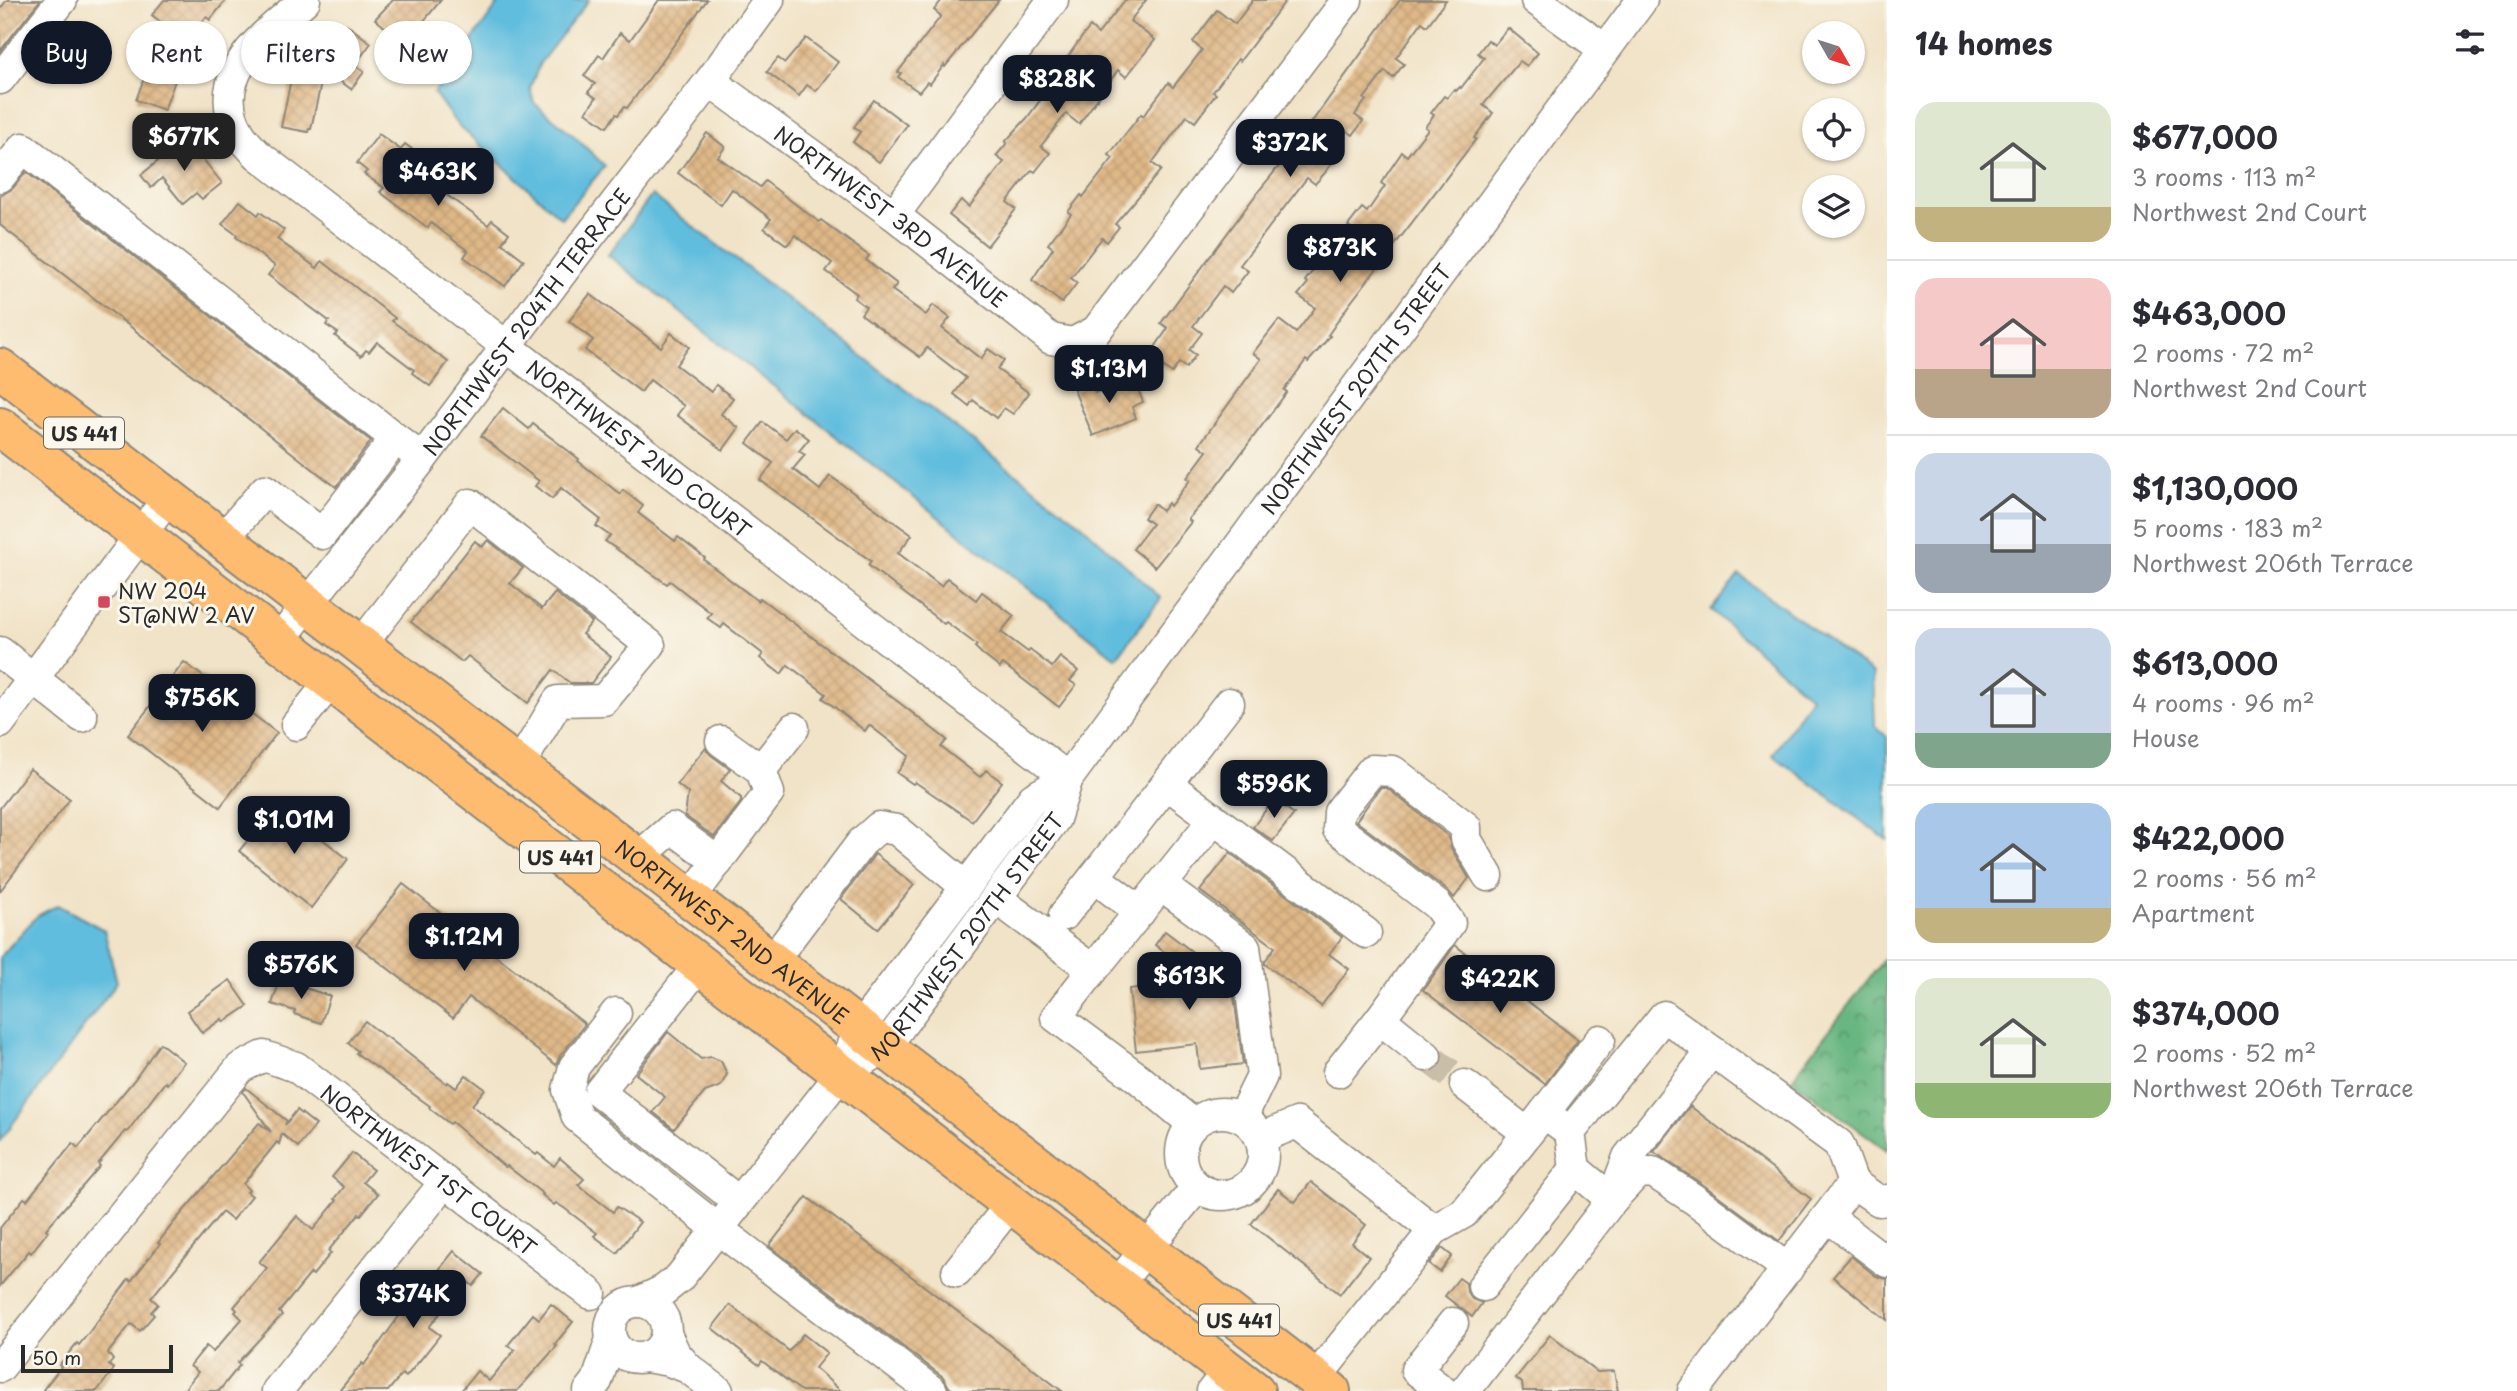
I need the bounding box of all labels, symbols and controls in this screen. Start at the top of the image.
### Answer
text: 14 homes [1915,20,2053,65]
chip: Buy [21,21,112,84]
chip: Rent [126,21,227,84]
chip: Filters [241,21,360,84]
chip: New [374,21,472,84]
north arrow [1802,21,1866,84]
map controls [1802,21,1865,238]
icon: filters [2451,23,2489,61]
pin: $828K [1008,55,1106,115]
text: $828K [1019,60,1095,95]
button: locate [1802,98,1865,161]
pin: $677K [135,114,233,173]
text: $677,000 [2132,114,2278,159]
street label: NORTHWEST 3RD AVENUE [768,117,1014,315]
text: $677K [148,118,220,153]
pin: $372K [1241,120,1339,179]
text: $372K [1252,124,1328,159]
icon: home [1971,130,2055,214]
pin: $463K [389,148,487,208]
text: $463K [399,153,477,188]
text: 3 rooms · 113 m² [2132,159,2316,194]
button: layers [1802,175,1865,238]
street label: NORTHWEST 204TH TERRACE [414,181,638,462]
text: Northwest 2nd Court [2132,194,2367,229]
pin: $873K [1291,224,1389,284]
text: $873K [1303,229,1377,264]
street label: NORTHWEST 207TH STREET [1252,256,1459,520]
text: $463,000 [2132,290,2286,335]
icon: home [1971,306,2055,390]
text: 2 rooms · 72 m² [2132,335,2314,370]
pin: $1.13M [1052,346,1166,405]
text: $1.13M [1070,350,1148,385]
street label: NORTHWEST 2ND COURT [520,351,759,545]
text: Northwest 2nd Court [2132,370,2367,405]
road number: US 441 [44,418,124,448]
text: $1,130,000 [2132,465,2298,510]
icon: home [1971,481,2055,565]
text: 5 rooms · 183 m² [2132,510,2323,545]
text: Northwest 206th Terrace [2132,545,2413,580]
place label: NW 204 ST@NW 2 AV [118,574,255,630]
marker: NW 204 ST@NW 2 AV [96,594,112,610]
text: $613,000 [2132,640,2278,685]
icon: home [1971,656,2055,740]
pin: $756K [153,674,251,734]
text: $756K [165,679,239,714]
text: 4 rooms · 96 m² [2132,685,2315,720]
text: House [2132,720,2199,755]
pin: $596K [1225,760,1323,820]
text: $596K [1236,765,1312,800]
pin: $1.01M [237,796,351,856]
text: $1.01M [254,801,334,836]
street label: NORTHWEST 207TH STREET [864,805,1071,1068]
text: $422,000 [2132,815,2285,860]
street label: NORTHWEST 2ND AVENUE [609,831,856,1031]
icon: home [1971,831,2055,915]
road number: US 441 [520,842,600,872]
text: 2 rooms · 56 m² [2132,860,2317,895]
text: Apartment [2132,895,2255,930]
pin: $1.12M [407,914,521,973]
text: $1.12M [425,918,503,953]
pin: $576K [252,942,350,1001]
text: $576K [264,946,338,981]
pin: $613K [1140,953,1238,1012]
pin: $422K [1451,956,1549,1015]
text: $613K [1153,957,1225,992]
text: $422K [1461,960,1539,995]
text: $374,000 [2132,990,2280,1035]
icon: home [1971,1006,2055,1090]
text: 2 rooms · 52 m² [2132,1035,2316,1070]
text: Northwest 206th Terrace [2132,1070,2413,1105]
street label: NORTHWEST 1ST COURT [314,1076,544,1263]
pin: $374K [364,1270,462,1330]
text: $374K [376,1275,450,1310]
road number: US 441 [1199,1304,1279,1336]
scale bar [21,1342,173,1374]
text: 50 m [32,1343,81,1371]

